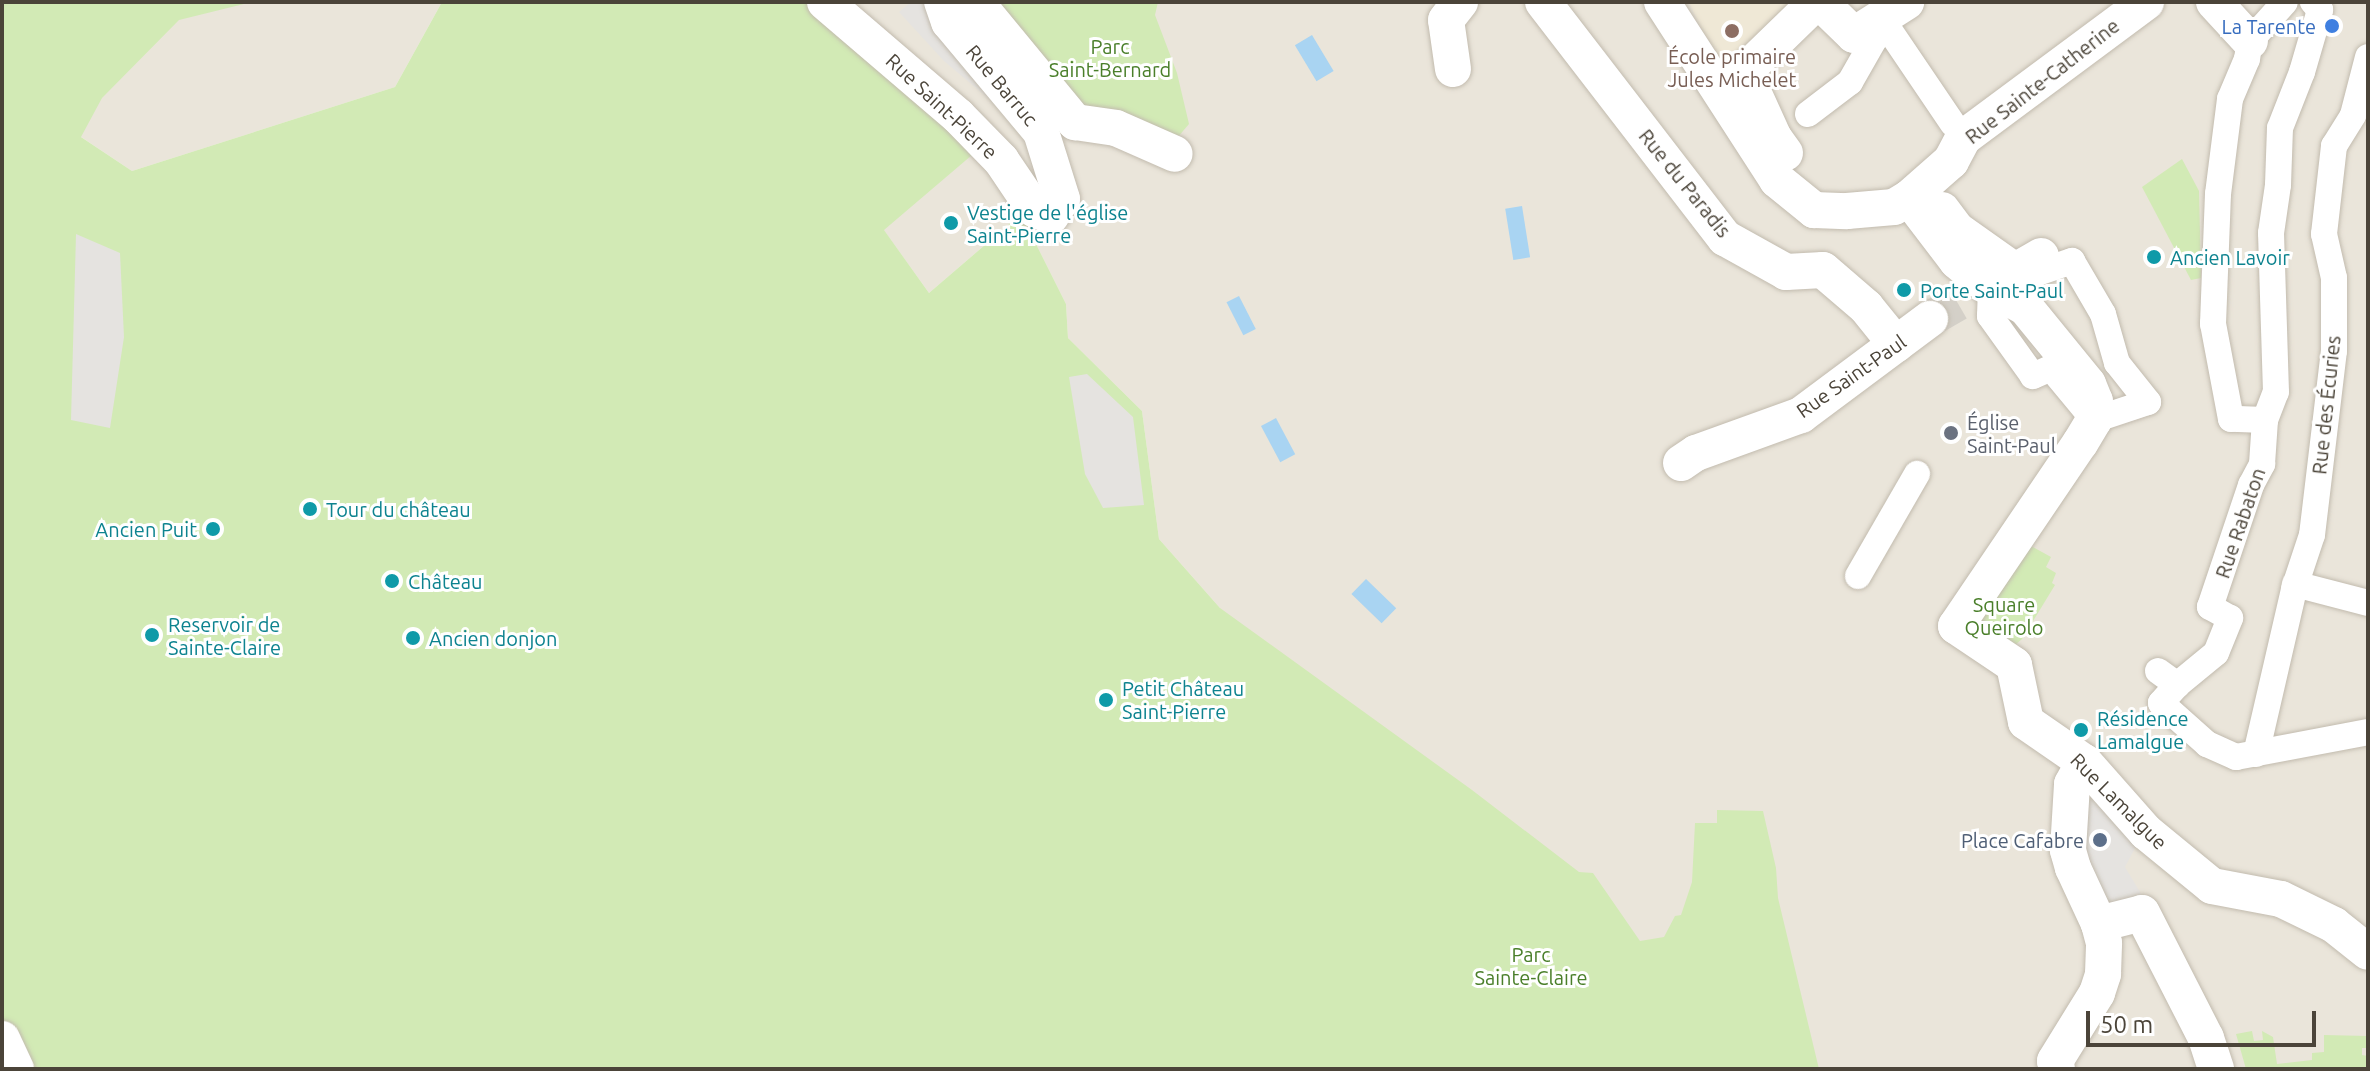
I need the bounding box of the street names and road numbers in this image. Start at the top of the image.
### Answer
street label: Rue Sainte-Catherine [1960,13,2124,149]
street label: Rue Barruc [961,40,1043,130]
street label: Rue Saint-Pierre [881,48,1003,164]
street label: Rue du Paradis [1634,124,1736,242]
street label: Rue Saint-Paul [1792,329,1910,423]
street label: Rue des Écuries [2307,334,2345,476]
street label: Rue Rabaton [2210,465,2270,581]
street label: Rue Lamalgue [2066,748,2172,854]

